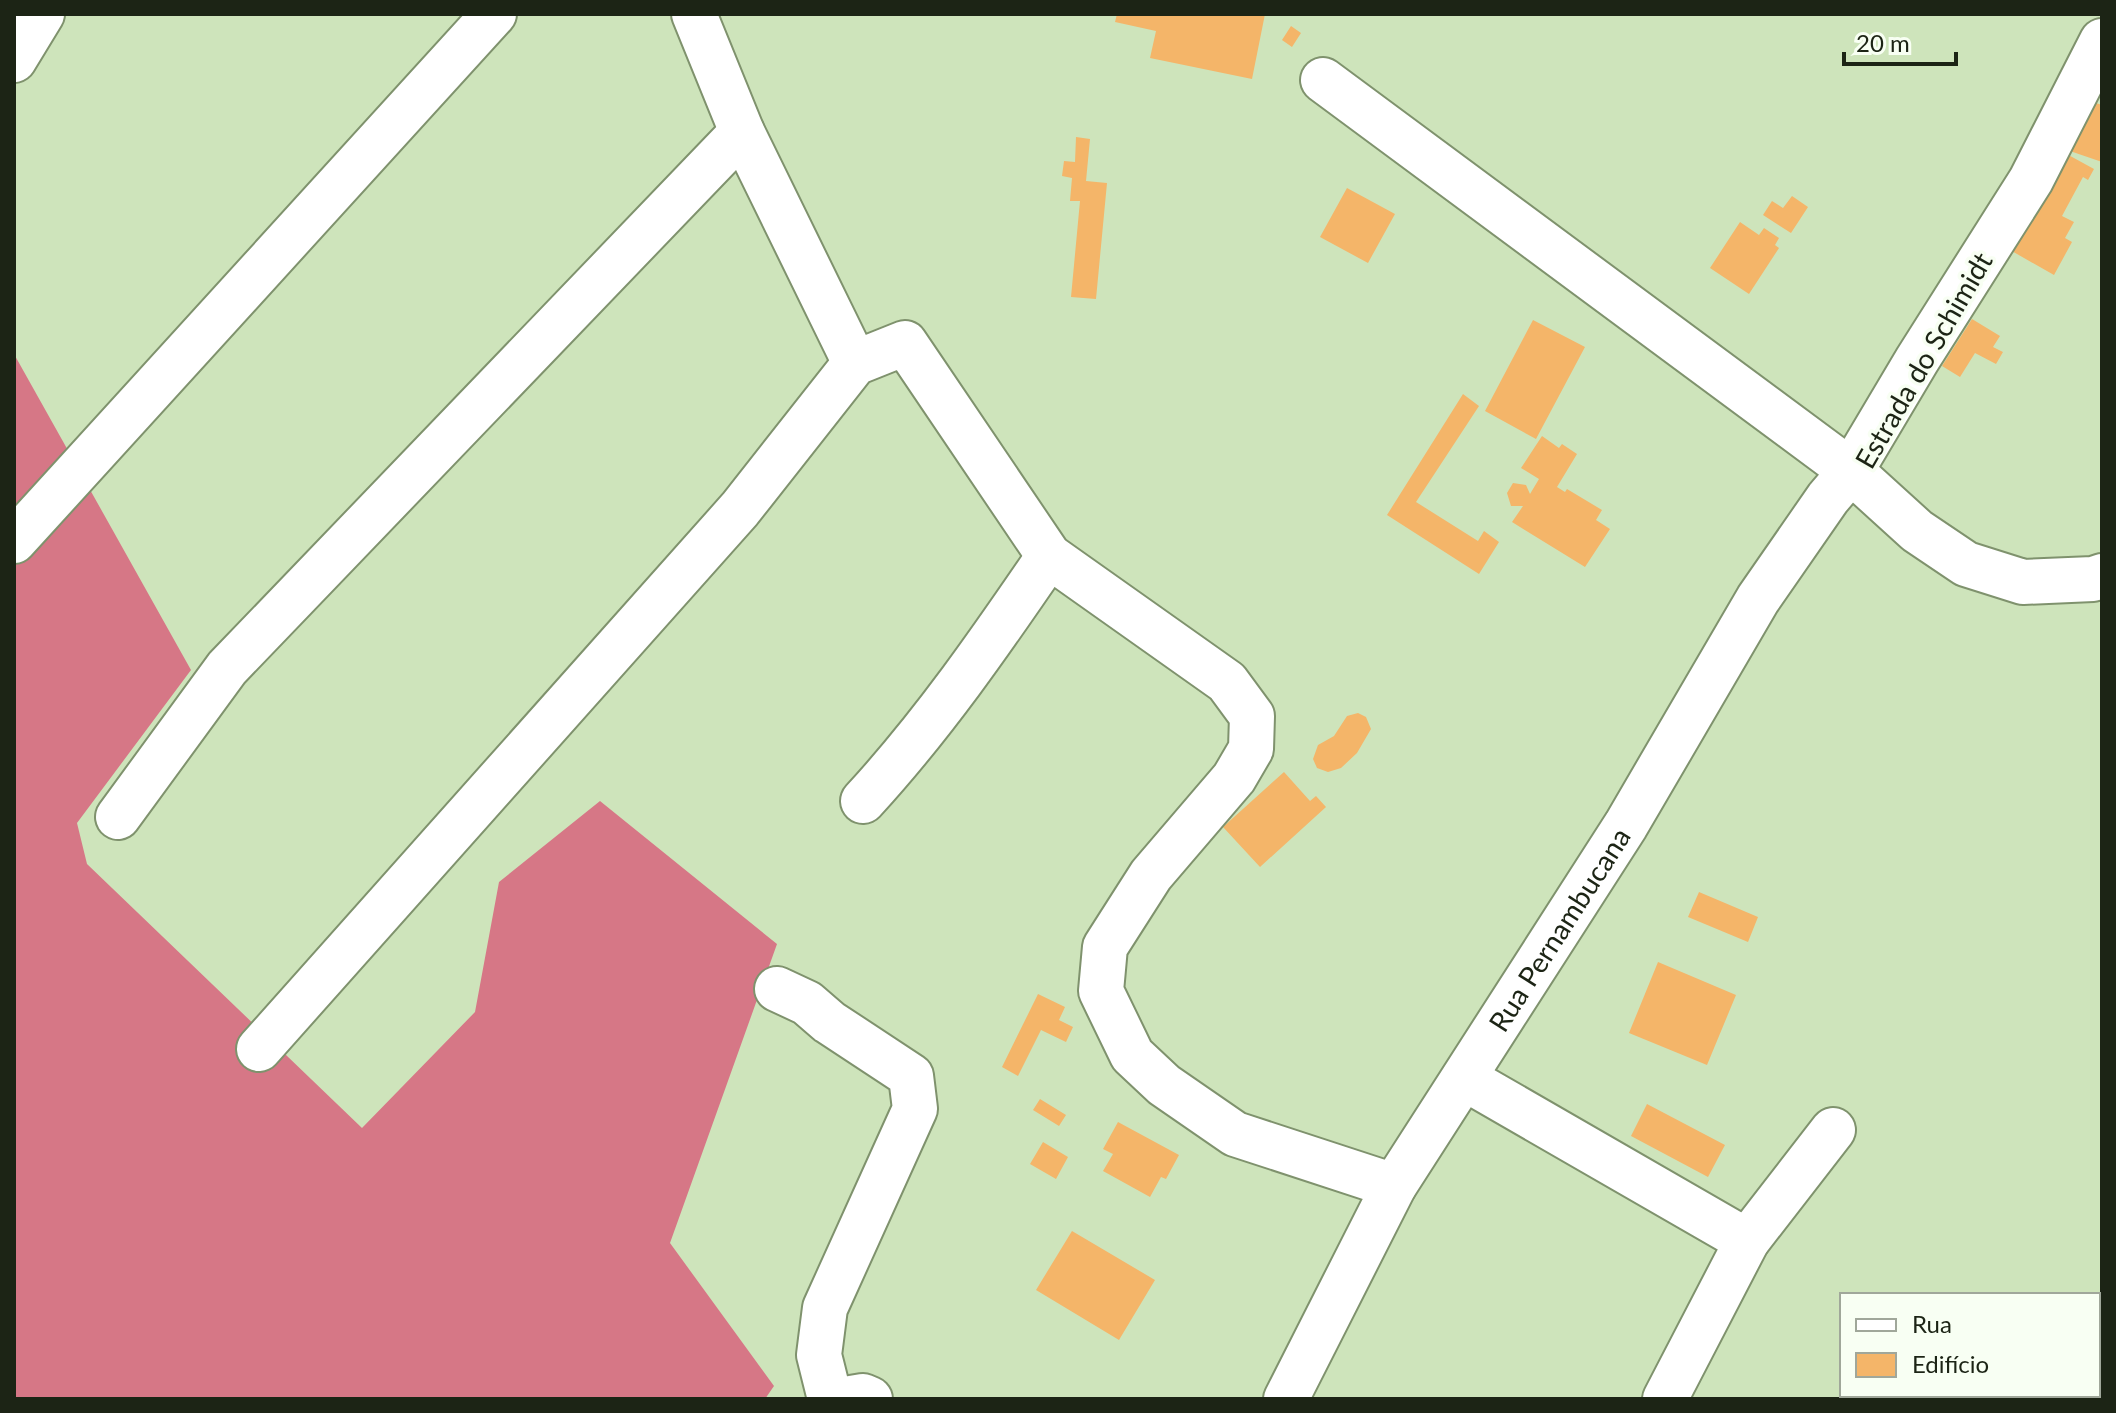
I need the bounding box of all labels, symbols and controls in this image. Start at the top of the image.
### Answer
scale bar [1844,16,1956,66]
text: 20 m [1856,28,1910,57]
street label: Estrada do Schimidt [1847,246,1999,474]
street label: Rua Pernambucana [1481,821,1637,1038]
legend [1840,1293,2100,1397]
text: Rua [1912,1309,1952,1338]
text: Edifício [1912,1349,1989,1378]

